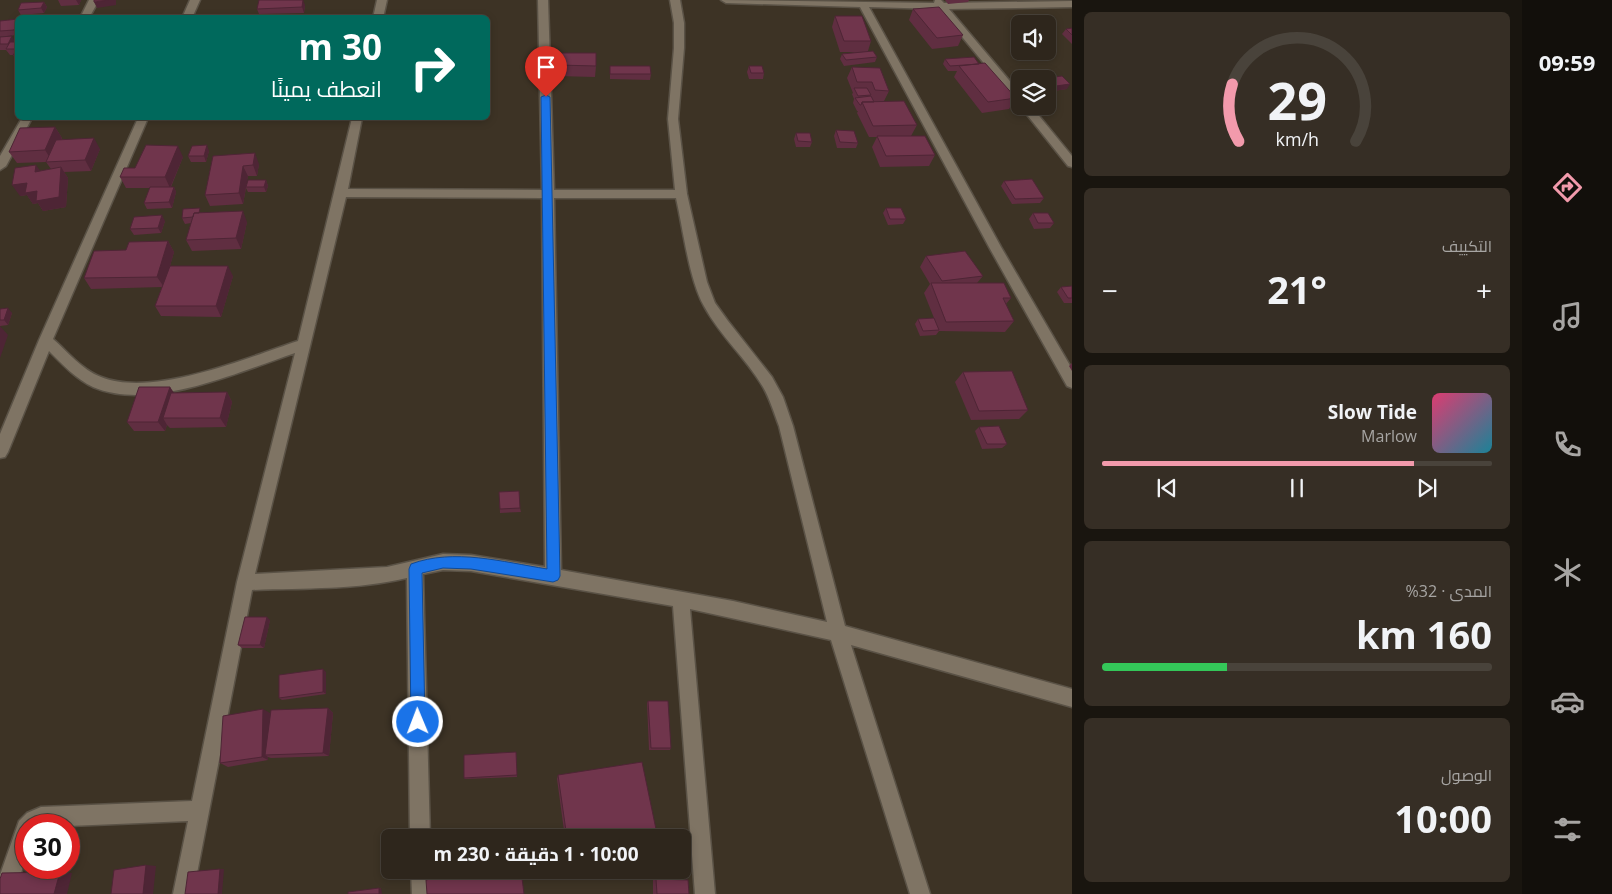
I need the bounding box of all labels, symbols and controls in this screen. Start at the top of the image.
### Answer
map controls [1011,15,1056,115]
button: sound [1011,15,1056,60]
text: 30 m [299,23,382,70]
icon: right [400,35,465,100]
pin [525,46,567,97]
text: 09:59 [1539,47,1595,77]
icon: arrive [532,53,560,81]
text: 29 [1267,64,1327,135]
button: layers [1011,70,1056,115]
text: انعطف يمينًا [271,73,382,103]
text: km/h [1275,127,1319,151]
icon: directions [1550,170,1585,205]
text: التكييف [1442,235,1492,257]
text: 21° [1267,263,1327,315]
text: − [1102,271,1118,309]
text: + [1476,271,1492,309]
icon: music [1550,299,1585,334]
text: Slow Tide [1328,399,1417,425]
text: Marlow [1361,425,1417,447]
icon: phone [1550,427,1585,462]
icon: previous [1153,474,1181,502]
icon: pause [1283,474,1311,502]
icon: next [1413,474,1441,502]
icon: climate [1550,555,1585,590]
text: المدى · 32% [1406,580,1492,602]
text: 160 km [1356,608,1492,660]
icon: car [1550,684,1585,719]
position arrow [391,695,443,747]
text: الوصول [1441,764,1492,786]
text: 10:00 [1394,792,1492,844]
icon: filters [1550,812,1585,847]
speed limit sign: 30 [15,814,80,879]
text: 10:00 · 1 دقيقة · 230 m [433,841,639,867]

